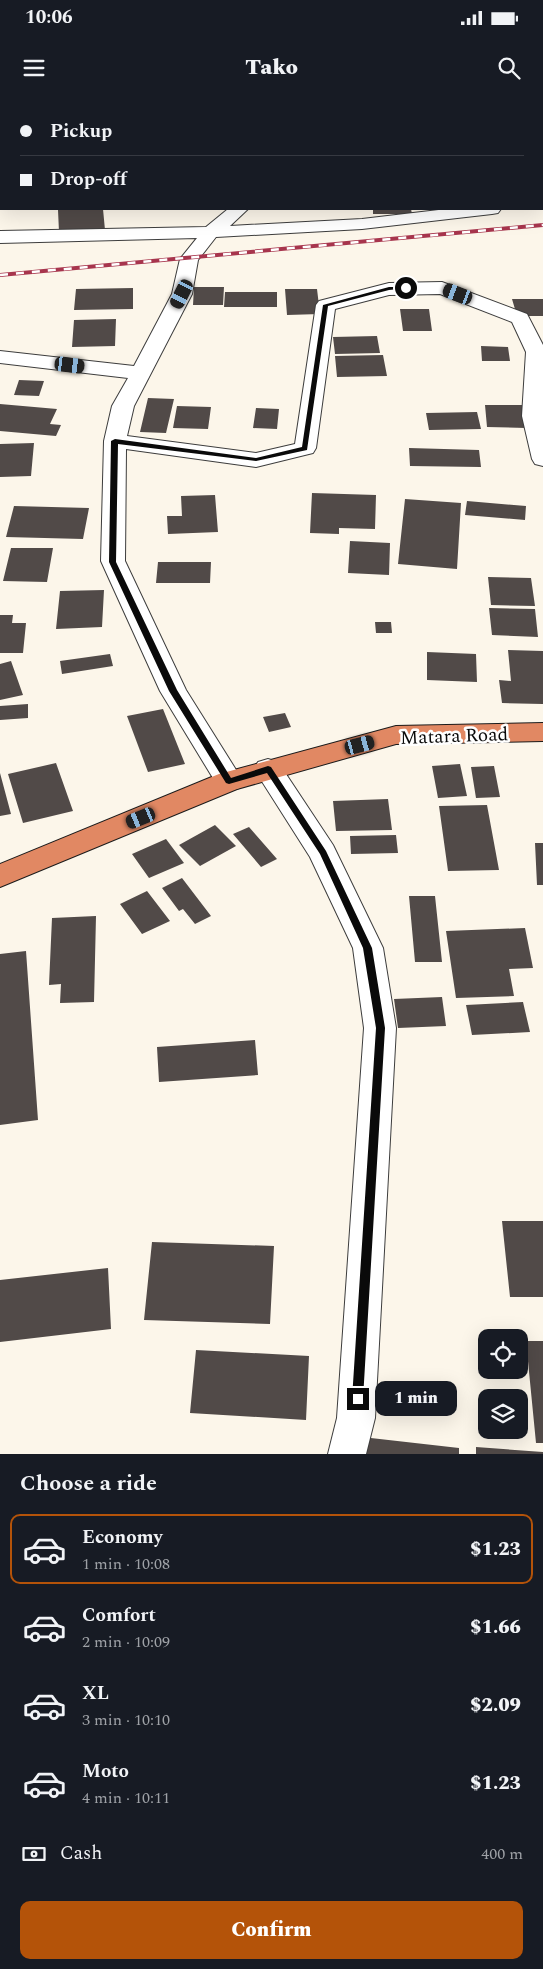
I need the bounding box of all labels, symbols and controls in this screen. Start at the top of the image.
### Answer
text: 10:06 [25,3,73,32]
text: Tako [245,51,298,84]
icon: menu [20,54,48,82]
icon: search [495,54,523,82]
text: Pickup [50,117,112,146]
text: Drop-off [50,165,127,194]
car [168,277,195,311]
route start [395,277,417,299]
car [441,282,474,306]
car [54,356,85,374]
street label: Matara Road [400,720,509,753]
car [343,734,376,756]
car [124,805,157,831]
map controls [478,1329,528,1439]
button: locate [478,1329,528,1379]
callout: 1 min [376,1382,458,1416]
text: 1 min [394,1386,438,1410]
route end [347,1388,369,1410]
button: layers [478,1389,528,1439]
text: Choose a ride [20,1467,157,1500]
text: Economy [82,1523,163,1552]
icon: car [22,1527,67,1572]
text: $1.23 [470,1535,521,1564]
text: 1 min · 10:08 [82,1552,170,1576]
text: Comfort [82,1601,156,1630]
icon: car [22,1605,67,1650]
text: $1.66 [470,1613,521,1642]
text: 2 min · 10:09 [82,1630,170,1654]
text: XL [82,1679,109,1708]
icon: car [22,1683,67,1728]
text: $2.09 [470,1691,521,1720]
text: 3 min · 10:10 [82,1708,170,1732]
text: Moto [82,1757,129,1786]
icon: car [22,1761,67,1806]
text: $1.23 [470,1769,521,1798]
text: 4 min · 10:11 [82,1786,170,1810]
text: Cash [60,1839,102,1868]
icon: cash [20,1840,48,1868]
text: 400 m [481,1842,523,1866]
button: Confirm [20,1901,523,1959]

